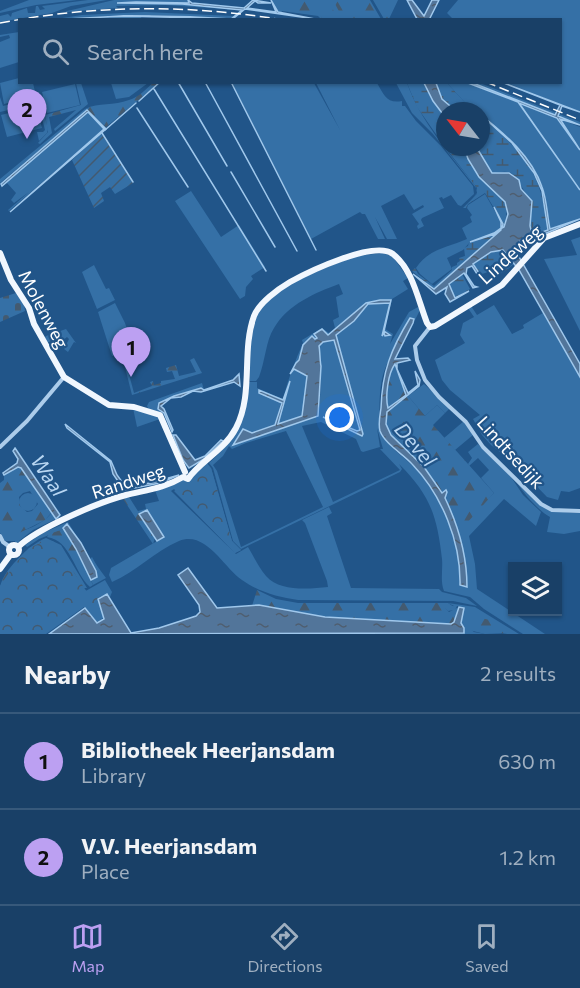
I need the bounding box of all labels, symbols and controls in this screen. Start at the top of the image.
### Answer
search box [18,18,562,84]
icon: search [39,35,72,68]
text: Search here [87,38,203,65]
pin: 2 [8,90,46,139]
north arrow [436,102,490,156]
street label: Lindeweg [474,219,547,288]
street label: Molenweg [14,266,74,352]
pin: 1 [112,328,150,377]
your location [325,403,354,432]
street label: Lindtsedijk [473,411,549,493]
water label: Devel [390,417,442,472]
water label: Waal [26,449,72,501]
street label: Randweg [89,459,168,503]
map controls [508,562,562,616]
button: layers [508,562,562,616]
text: Nearby [24,658,111,689]
text: 2 results [480,661,556,685]
text: Bibliotheek Heerjansdam [81,736,335,763]
text: 1 [39,749,48,773]
text: 630 m [498,749,556,773]
text: Library [81,763,146,787]
text: V.V. Heerjansdam [81,832,257,859]
text: 2 [38,845,49,869]
text: 1.2 km [500,845,556,869]
text: Place [81,859,130,883]
tab: Map [71,920,104,975]
tab: Directions [247,920,322,975]
tab: Saved [465,920,509,975]

